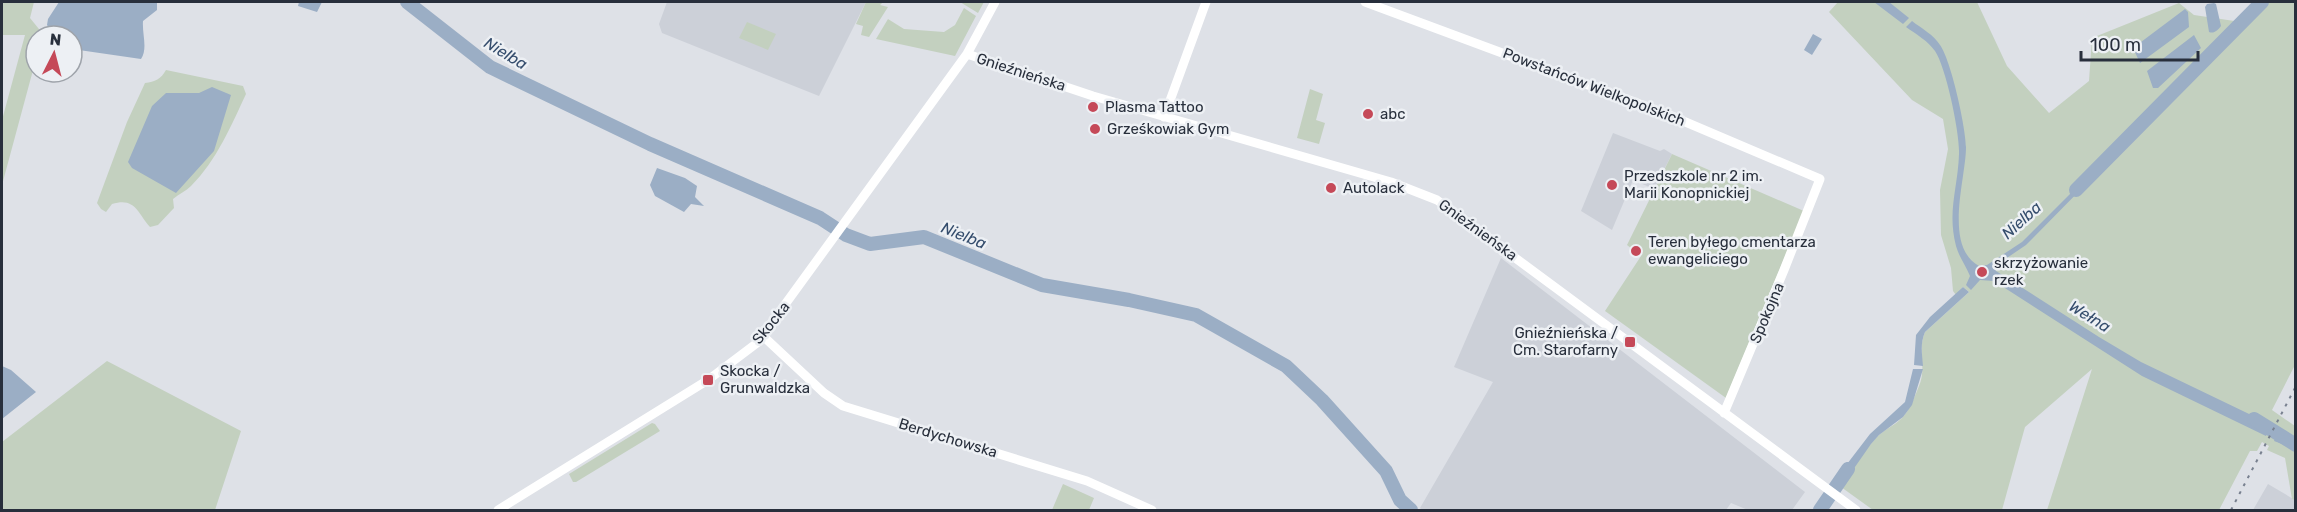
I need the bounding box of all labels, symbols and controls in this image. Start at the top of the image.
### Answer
north arrow [24,24,84,84]
scale bar [2081,24,2198,62]
text: N [49,30,62,50]
water label: Nielba [481,33,531,74]
text: 100 m [2090,34,2141,56]
street label: Powstańców Wielkopolskich [1500,44,1688,130]
street label: Gnieźnieńska [974,49,1068,95]
place label: Plasma Tattoo [1105,98,1204,116]
marker: Plasma Tattoo [1086,100,1100,114]
place label: abc [1380,105,1406,123]
marker: abc [1361,107,1375,121]
place label: Grześkowiak Gym [1107,120,1229,138]
marker: Grześkowiak Gym [1088,122,1102,136]
place label: Przedszkole nr 2 im. Marii Konopnickiej [1624,167,1763,202]
marker: Przedszkole nr 2 im. Marii Konopnickiej [1605,178,1619,192]
place label: Autolack [1343,179,1405,197]
marker: Autolack [1324,181,1338,195]
street label: Gnieźnieńska [1435,195,1521,265]
water label: Nielba [1998,198,2045,243]
water label: Nielba [939,218,989,253]
place label: Teren byłego cmentarza ewangeliciego [1648,233,1816,268]
marker: Teren byłego cmentarza ewangeliciego [1629,244,1643,258]
place label: skrzyżowanie rzek [1994,254,2088,289]
marker: skrzyżowanie rzek [1975,265,1989,279]
street label: Spokojna [1746,280,1788,346]
water label: Wełna [2066,296,2114,336]
street label: Skocka [748,298,794,348]
place label: Gnieźnieńska / Cm. Starofarny [1513,324,1618,359]
marker: Gnieźnieńska / Cm. Starofarny [1623,335,1637,349]
place label: Skocka / Grunwaldzka [720,362,810,397]
marker: Skocka / Grunwaldzka [701,373,715,387]
street label: Berdychowska [897,414,999,462]

